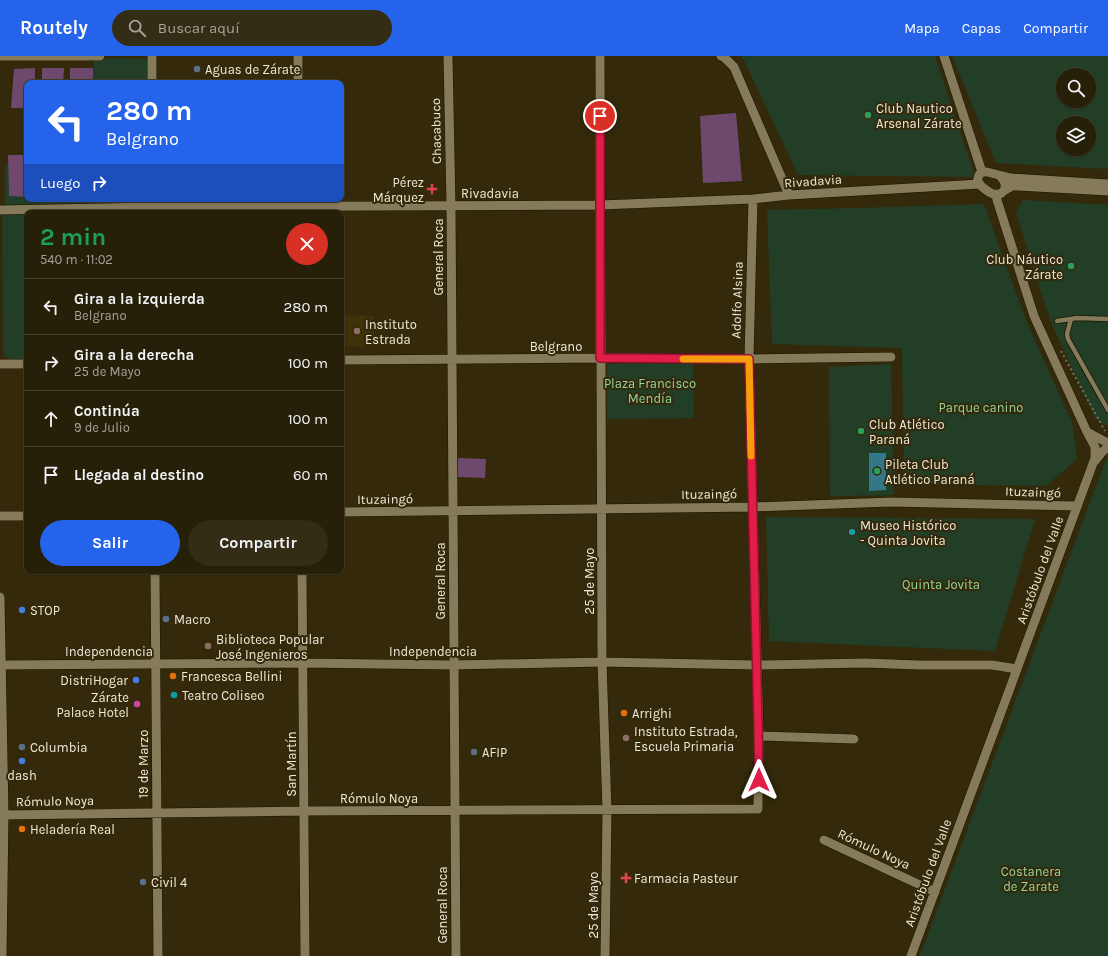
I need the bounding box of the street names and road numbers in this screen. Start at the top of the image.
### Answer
street label: Chacabuco [428,98,444,164]
street label: Rivadavia [784,171,842,191]
street label: Rivadavia [461,186,519,201]
street label: General Roca [431,218,446,296]
street label: Adolfo Alsina [728,261,746,339]
street label: Belgrano [530,339,582,354]
street label: Ituzaingó [1005,484,1061,500]
street label: Ituzaingó [681,486,737,502]
street label: Ituzaingó [357,491,413,507]
street label: Aristóbulo del Valle [1014,514,1067,626]
street label: General Roca [433,542,448,620]
street label: 25 de Mayo [582,548,597,614]
street label: Independencia [65,644,153,659]
street label: Independencia [389,644,477,659]
street label: 19 de Marzo [136,730,151,798]
street label: San Martín [284,731,299,797]
street label: Rómulo Noya [340,791,418,806]
street label: Rómulo Noya [16,793,94,809]
street label: Aristóbulo del Valle [902,817,955,929]
street label: Rómulo Noya [835,826,913,872]
street label: General Roca [435,866,450,944]
street label: 25 de Mayo [586,872,601,938]

